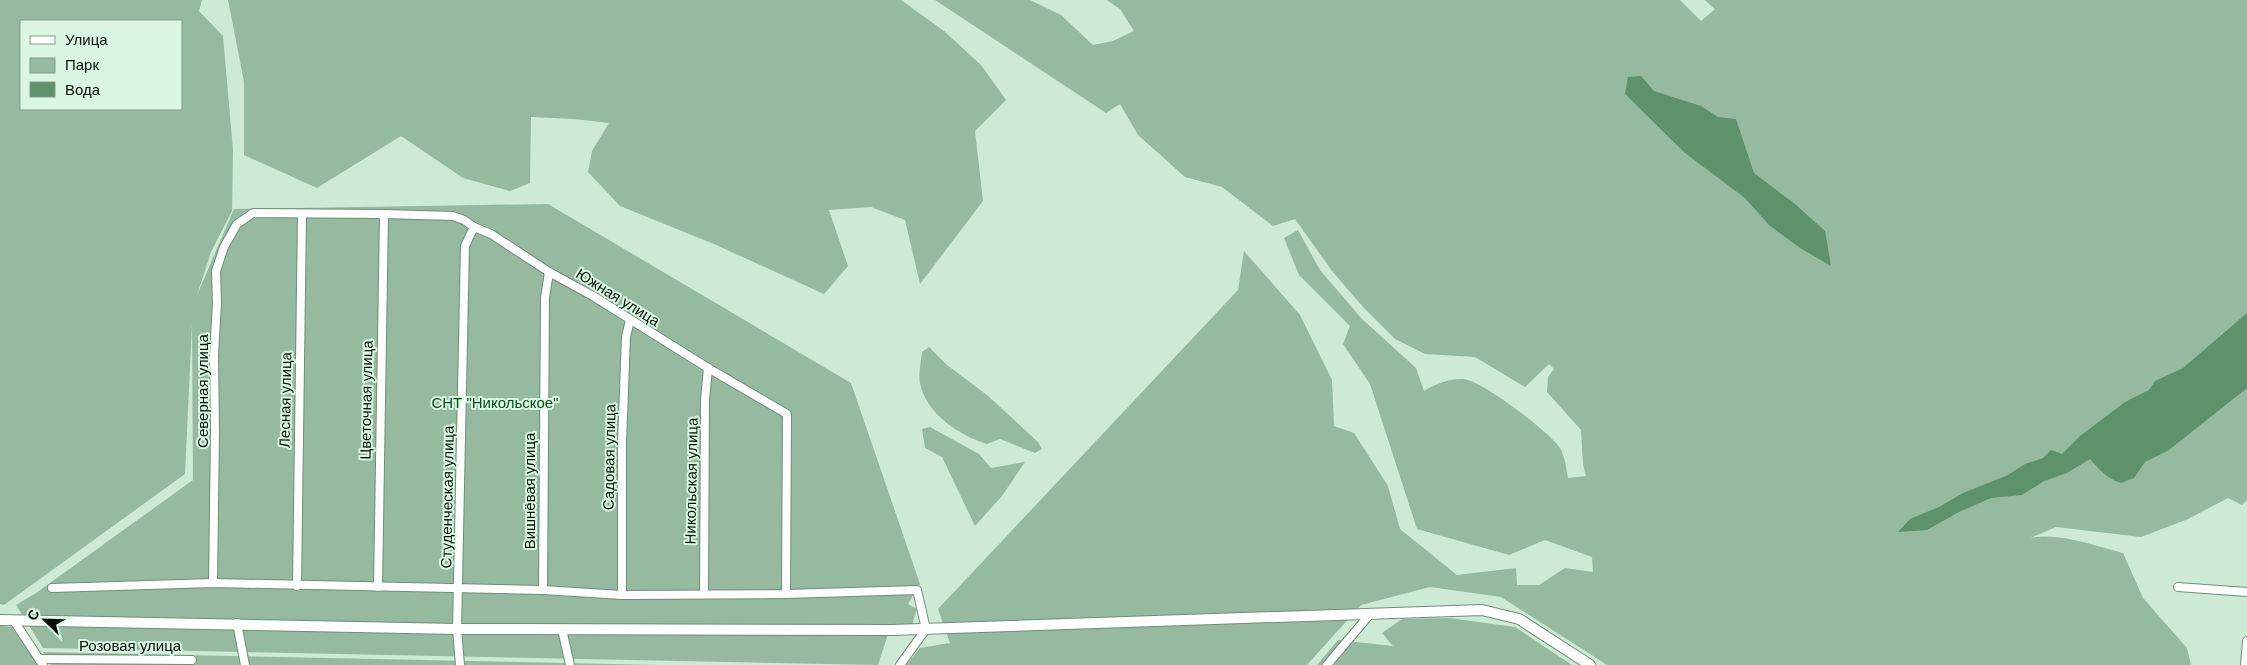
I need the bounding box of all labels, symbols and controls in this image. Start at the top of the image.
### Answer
legend [20,20,182,110]
text: Улица [65,31,108,48]
text: Парк [65,56,99,73]
text: Вода [65,81,101,98]
street label: Южная улица [573,265,663,330]
street label: Северная улица [194,333,211,448]
street label: Цветочная улица [356,339,376,460]
street label: Лесная улица [276,351,294,448]
park label: СНТ "Никольское" [431,394,559,411]
street label: Садовая улица [600,403,618,510]
street label: Никольская улица [681,417,701,545]
street label: Студенческая улица [437,425,457,568]
street label: Вишнёвая улица [521,432,538,549]
north arrow [20,595,70,645]
text: С [24,607,42,623]
street label: Розовая улица [79,637,182,654]

